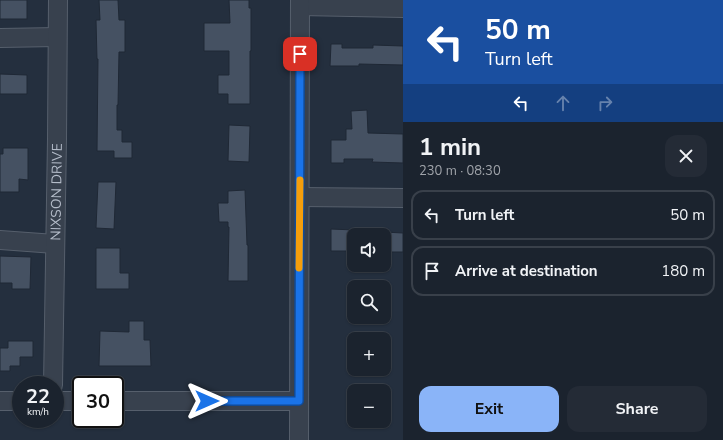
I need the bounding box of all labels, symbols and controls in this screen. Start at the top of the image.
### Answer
text: 50 m [485,11,551,49]
icon: left [419,16,471,68]
pin [283,37,317,71]
icon: arrive [289,43,311,65]
text: Turn left [485,47,553,71]
icon: left [510,92,532,114]
icon: ahead [552,92,574,114]
icon: right [594,92,616,114]
text: 1 min [419,131,481,163]
button: close [665,135,707,177]
street label: NIXSON DRIVE [46,143,66,241]
text: 230 m · 08:30 [419,162,501,180]
icon: left [421,204,443,226]
text: Turn left [455,205,514,225]
text: 50 m [670,205,705,225]
map controls [347,228,391,428]
button: sound [347,228,391,272]
icon: arrive [421,260,443,282]
text: Arrive at destination [455,261,598,281]
text: 180 m [661,261,705,281]
button: search [347,280,391,324]
button: + [347,332,391,376]
speed limit sign: 30 [72,376,124,428]
position arrow [186,380,228,422]
text: 22 [26,383,50,410]
button: − [347,384,391,428]
button: Exit [419,386,559,432]
button: Share [567,386,707,432]
text: km/h [27,405,49,419]

